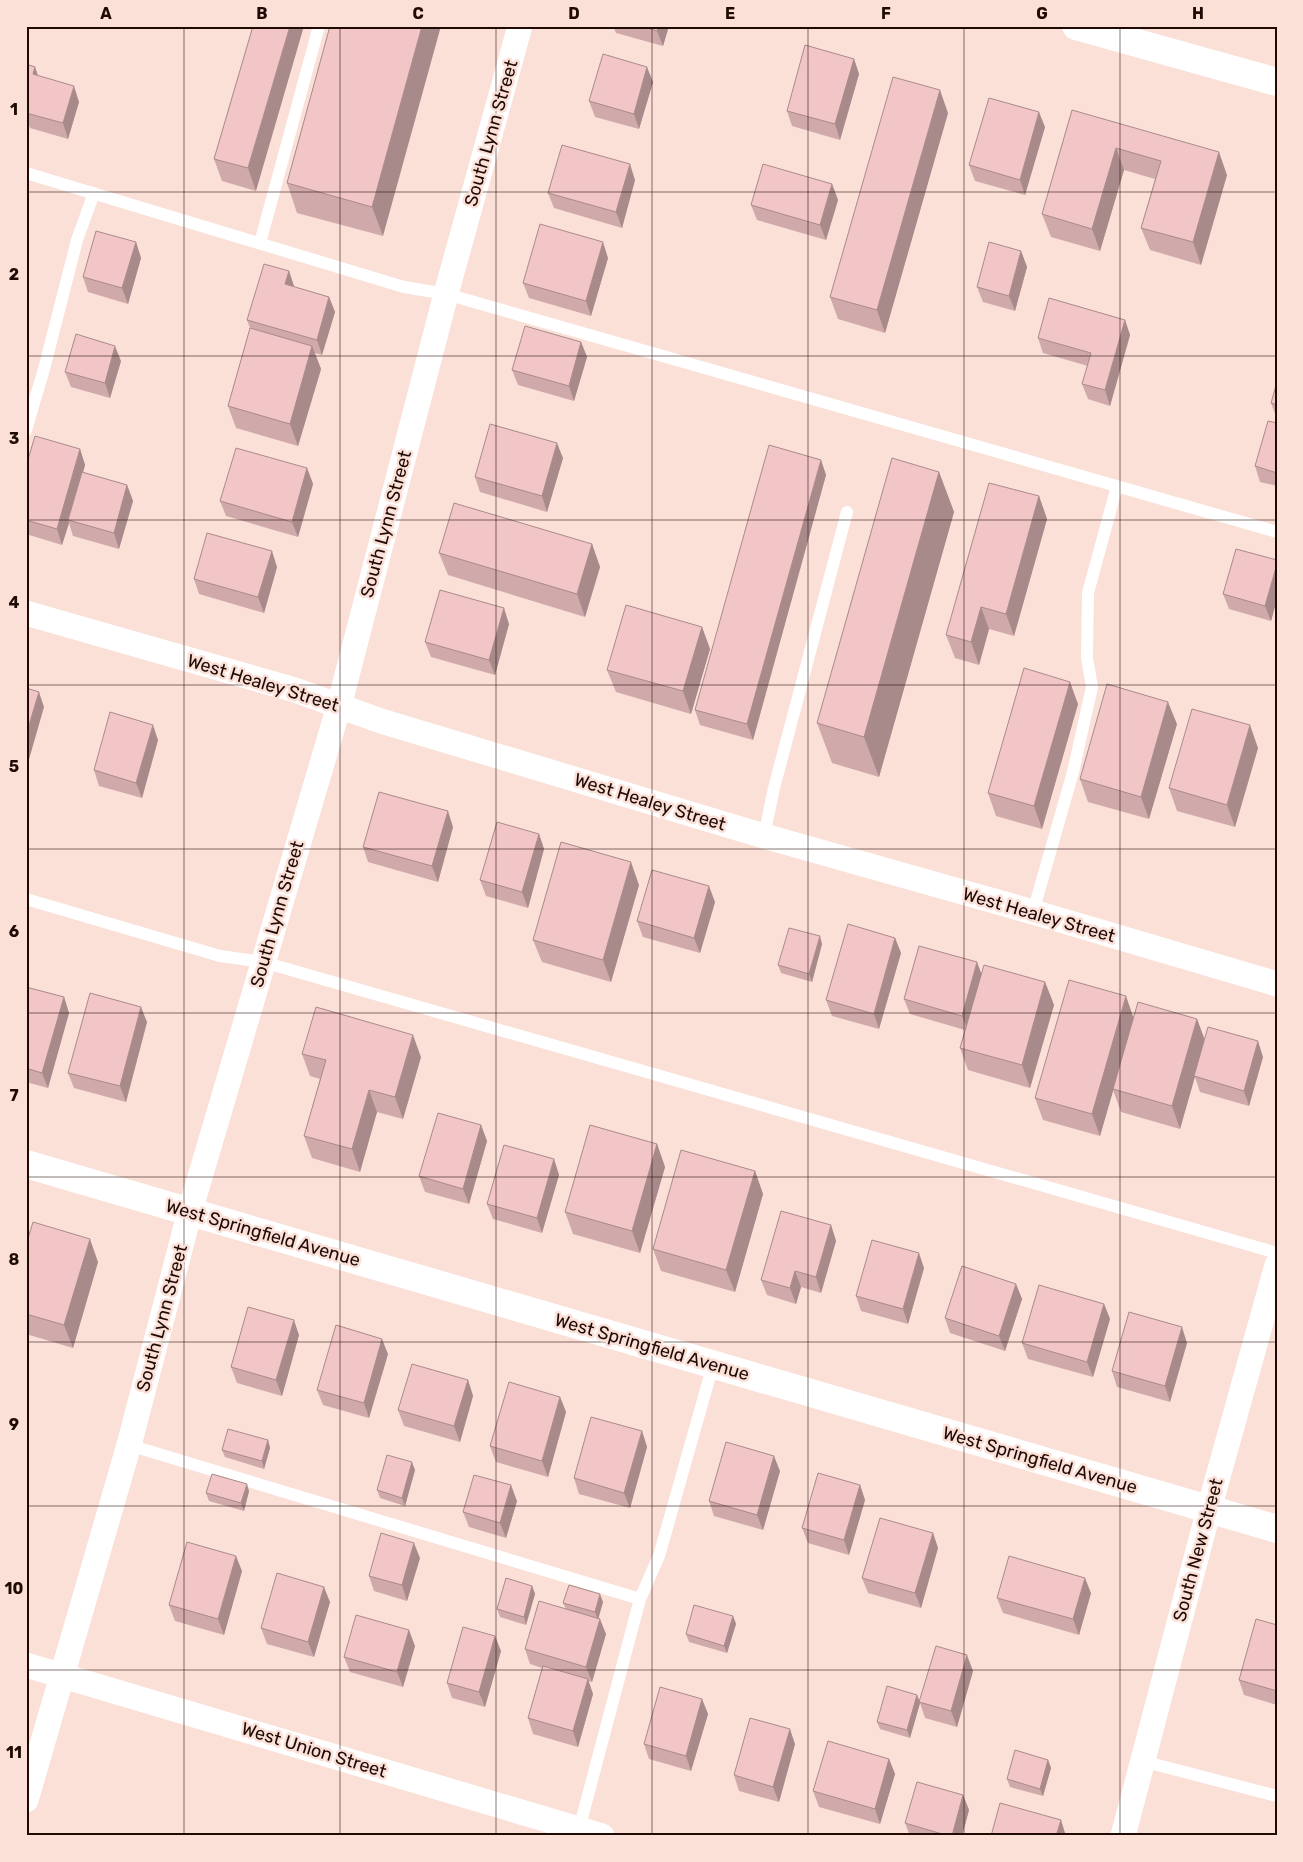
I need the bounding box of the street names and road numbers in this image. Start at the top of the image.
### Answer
street label: South Lynn Street [460,57,522,209]
street label: South Lynn Street [356,448,416,600]
street label: West Healey Street [184,649,342,717]
street label: West Healey Street [571,768,729,836]
street label: South Lynn Street [246,838,308,990]
street label: West Healey Street [960,883,1118,947]
street label: West Springfield Avenue [163,1195,363,1271]
street label: South Lynn Street [132,1242,192,1394]
street label: West Springfield Avenue [552,1309,752,1385]
street label: West Springfield Avenue [940,1422,1140,1498]
street label: South New Street [1168,1476,1228,1624]
street label: West Union Street [239,1718,389,1782]

